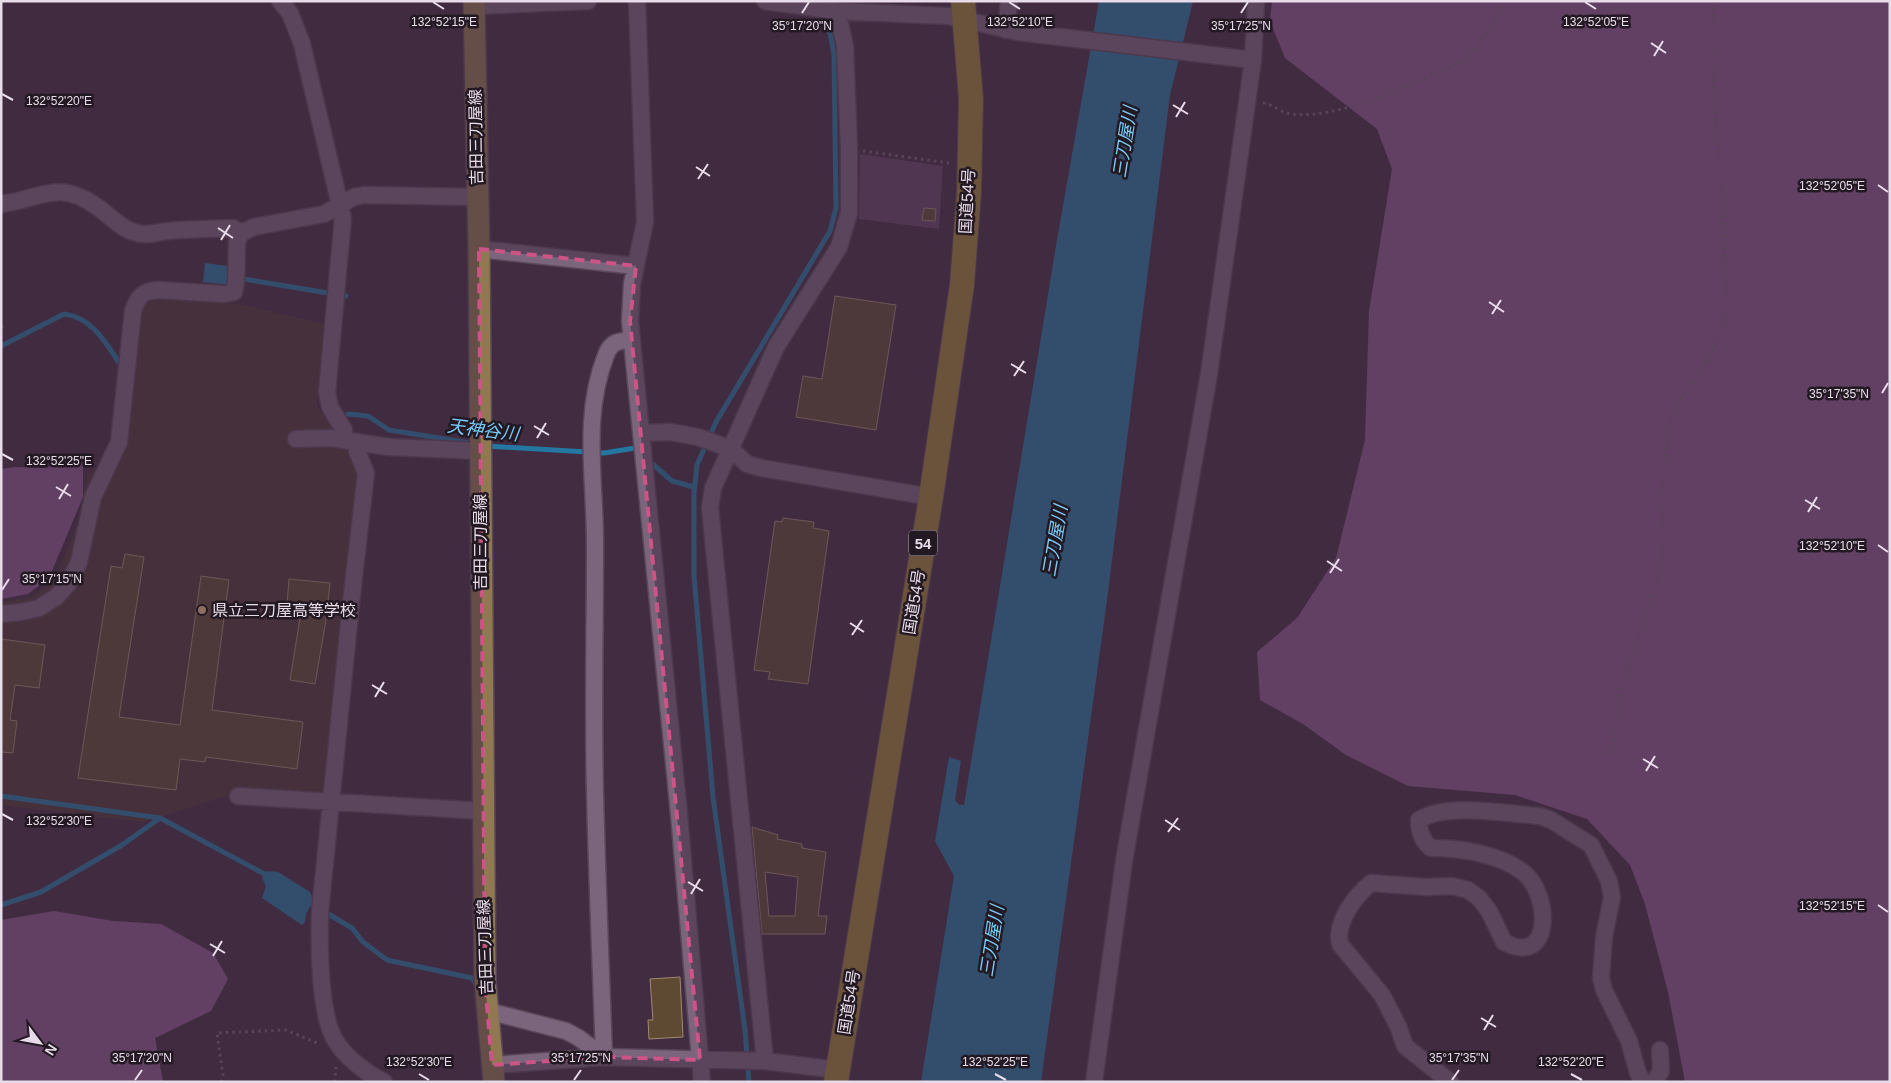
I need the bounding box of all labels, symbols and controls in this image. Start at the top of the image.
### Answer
text: 132°52'15"E [411,15,477,29]
text: 132°52'10"E [987,15,1053,29]
text: 132°52'05"E [1563,15,1629,29]
text: 35°17'20"N [772,19,832,33]
text: 35°17'25"N [1211,19,1271,33]
street label: 吉田三刀屋線 [467,89,485,185]
text: 132°52'20"E [26,94,92,108]
water label: 三刀屋川 [1109,103,1141,179]
street label: 国道54号 [957,168,977,234]
text: 132°52'05"E [1799,179,1865,193]
text: 35°17'35"N [1809,387,1869,401]
water label: 天神谷川 [446,416,522,445]
text: 132°52'25"E [26,454,92,468]
street label: 吉田三刀屋線 [472,494,489,590]
water label: 三刀屋川 [1039,502,1071,578]
road number: 54 [909,530,937,556]
text: 132°52'10"E [1799,539,1865,553]
street label: 国道54号 [900,568,928,636]
text: 35°17'15"N [22,572,82,586]
place label: 県立三刀屋高等学校 [212,602,356,619]
marker: 県立三刀屋高等学校 [196,604,208,616]
text: 132°52'30"E [26,814,92,828]
street label: 吉田三刀屋線 [475,899,495,995]
text: 132°52'15"E [1799,899,1865,913]
water label: 三刀屋川 [976,902,1008,978]
street label: 国道54号 [835,968,863,1036]
north arrow [15,1018,65,1068]
text: N [42,1041,60,1058]
text: 35°17'20"N [112,1051,172,1065]
text: 35°17'25"N [551,1051,611,1065]
text: 35°17'35"N [1429,1051,1489,1065]
text: 132°52'30"E [386,1055,452,1069]
text: 132°52'25"E [962,1055,1028,1069]
text: 132°52'20"E [1538,1055,1604,1069]

